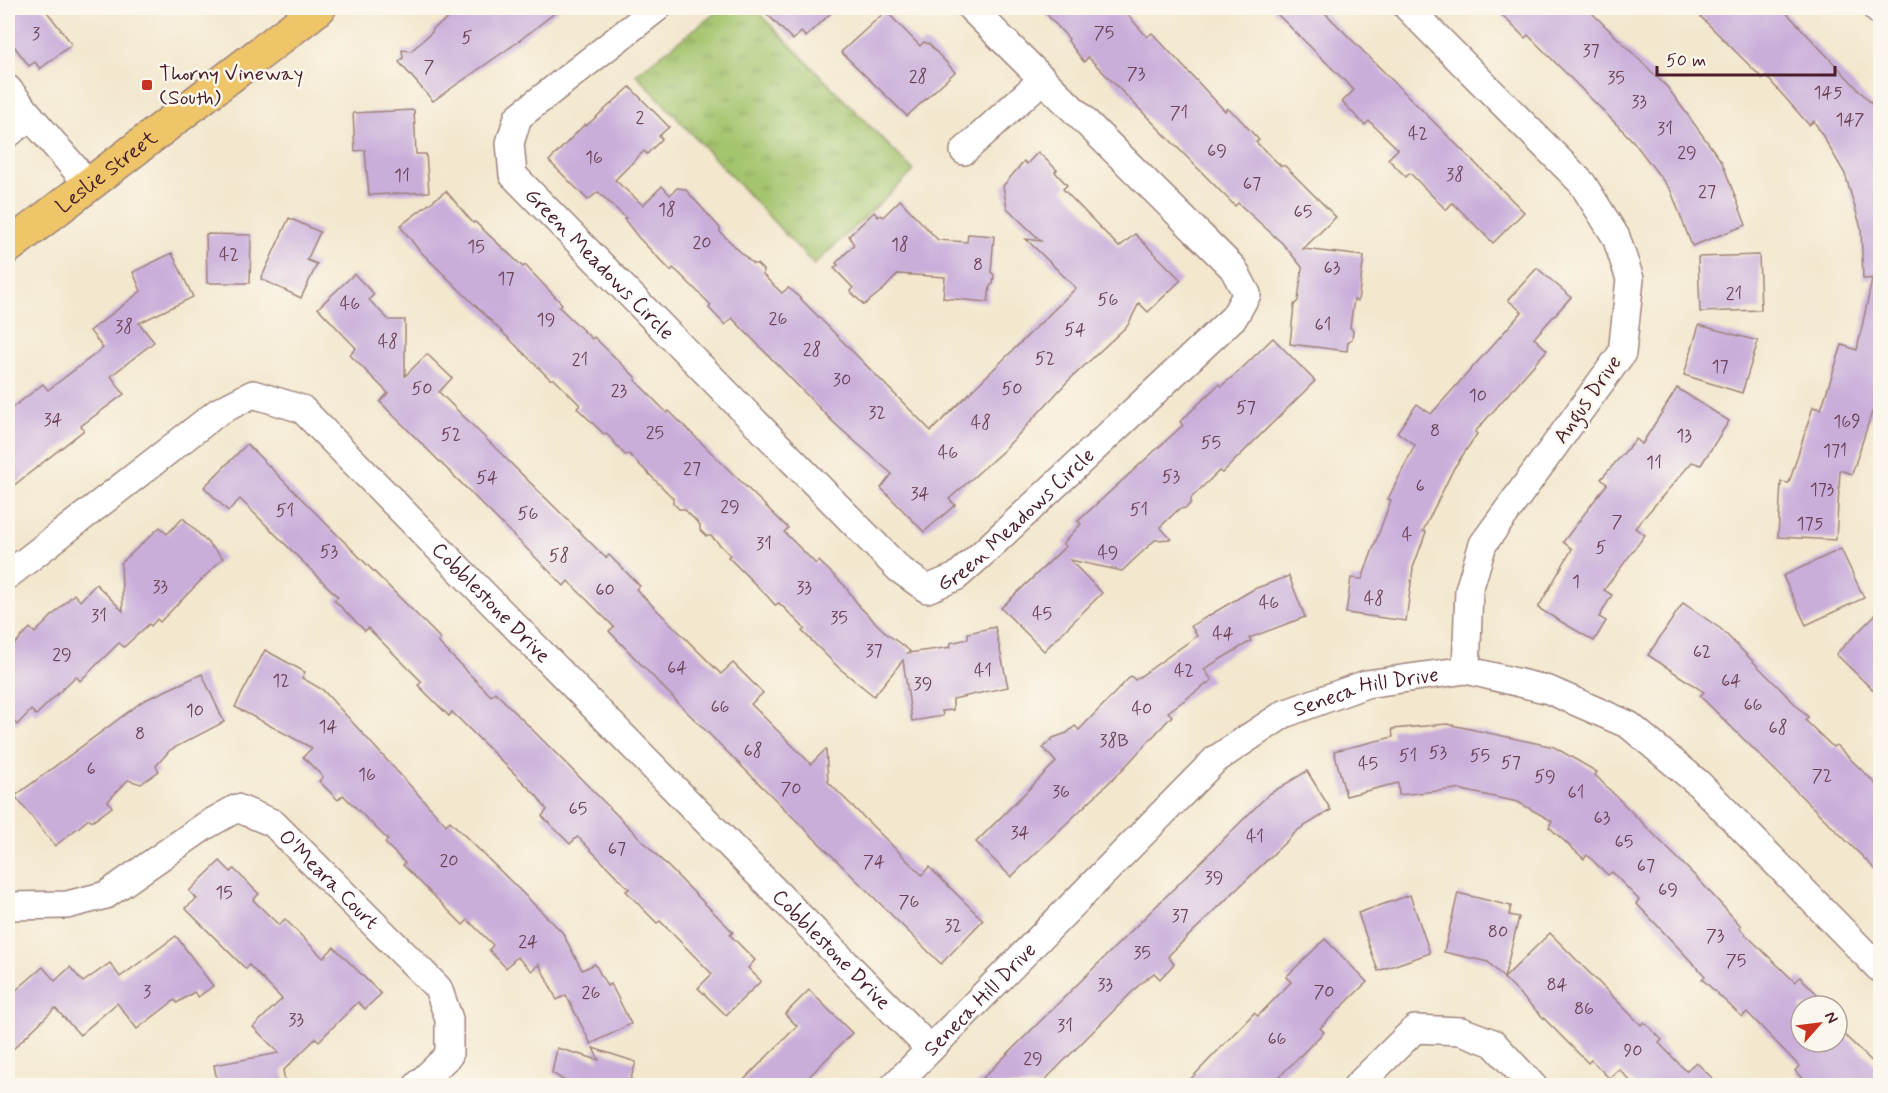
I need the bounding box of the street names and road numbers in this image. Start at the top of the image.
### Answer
street label: Leslie Street [50,124,164,220]
street label: Green Meadows Circle [518,182,680,347]
street label: Angus Drive [1547,350,1630,451]
street label: Green Meadows Circle [934,442,1101,598]
street label: Cobblestone Drive [425,536,556,669]
street label: Seneca Hill Drive [1290,661,1440,724]
street label: O'Meara Court [272,824,385,936]
street label: Cobblestone Drive [765,883,897,1016]
street label: Seneca Hill Drive [918,937,1043,1063]

